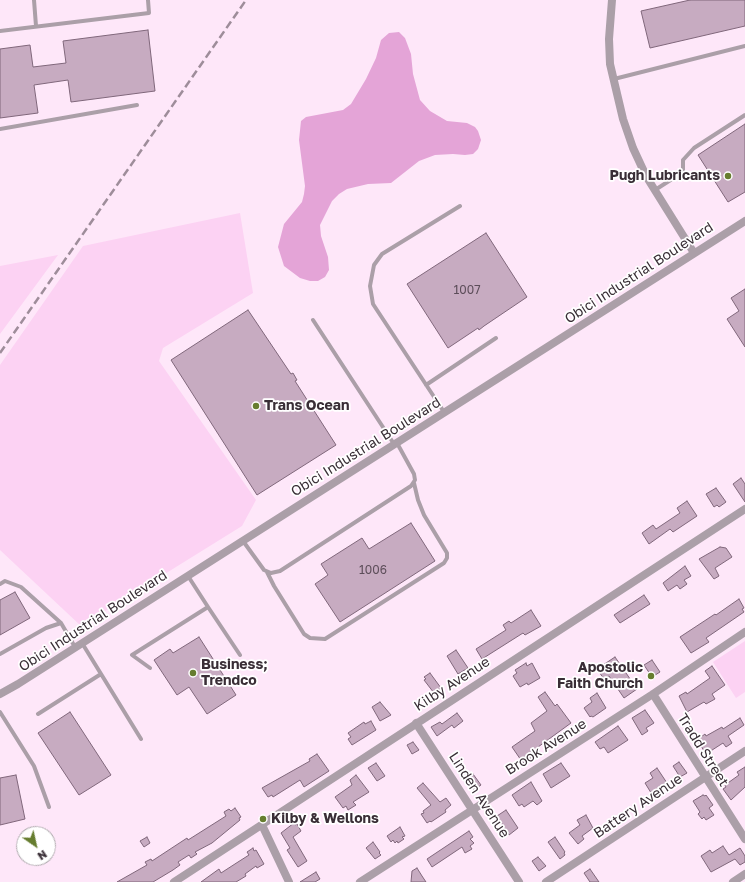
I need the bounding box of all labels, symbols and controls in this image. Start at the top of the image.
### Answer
place label: Pugh Lubricants [610,168,720,184]
marker: Pugh Lubricants [723,171,733,181]
street label: Obici Industrial Boulevard [562,219,716,327]
house number: 1007 [453,283,481,297]
street label: Obici Industrial Boulevard [288,394,444,500]
place label: Trans Ocean [264,398,349,414]
marker: Trans Ocean [251,401,261,411]
house number: 1006 [359,563,387,577]
street label: Obici Industrial Boulevard [16,567,170,675]
street label: Kilby Avenue [411,653,493,715]
place label: Business; Trendco [201,657,268,690]
place label: Apostolic Faith Church [557,660,643,692]
marker: Business; Trendco [188,668,198,678]
marker: Apostolic Faith Church [646,671,656,681]
street label: Tradd Street [674,710,732,790]
street label: Brook Avenue [502,715,590,779]
street label: Linden Avenue [445,749,513,841]
street label: Battery Avenue [591,770,685,842]
place label: Kilby & Wellons [271,811,379,827]
marker: Kilby & Wellons [258,814,268,824]
north arrow [16,826,56,866]
text: N [35,848,50,863]

